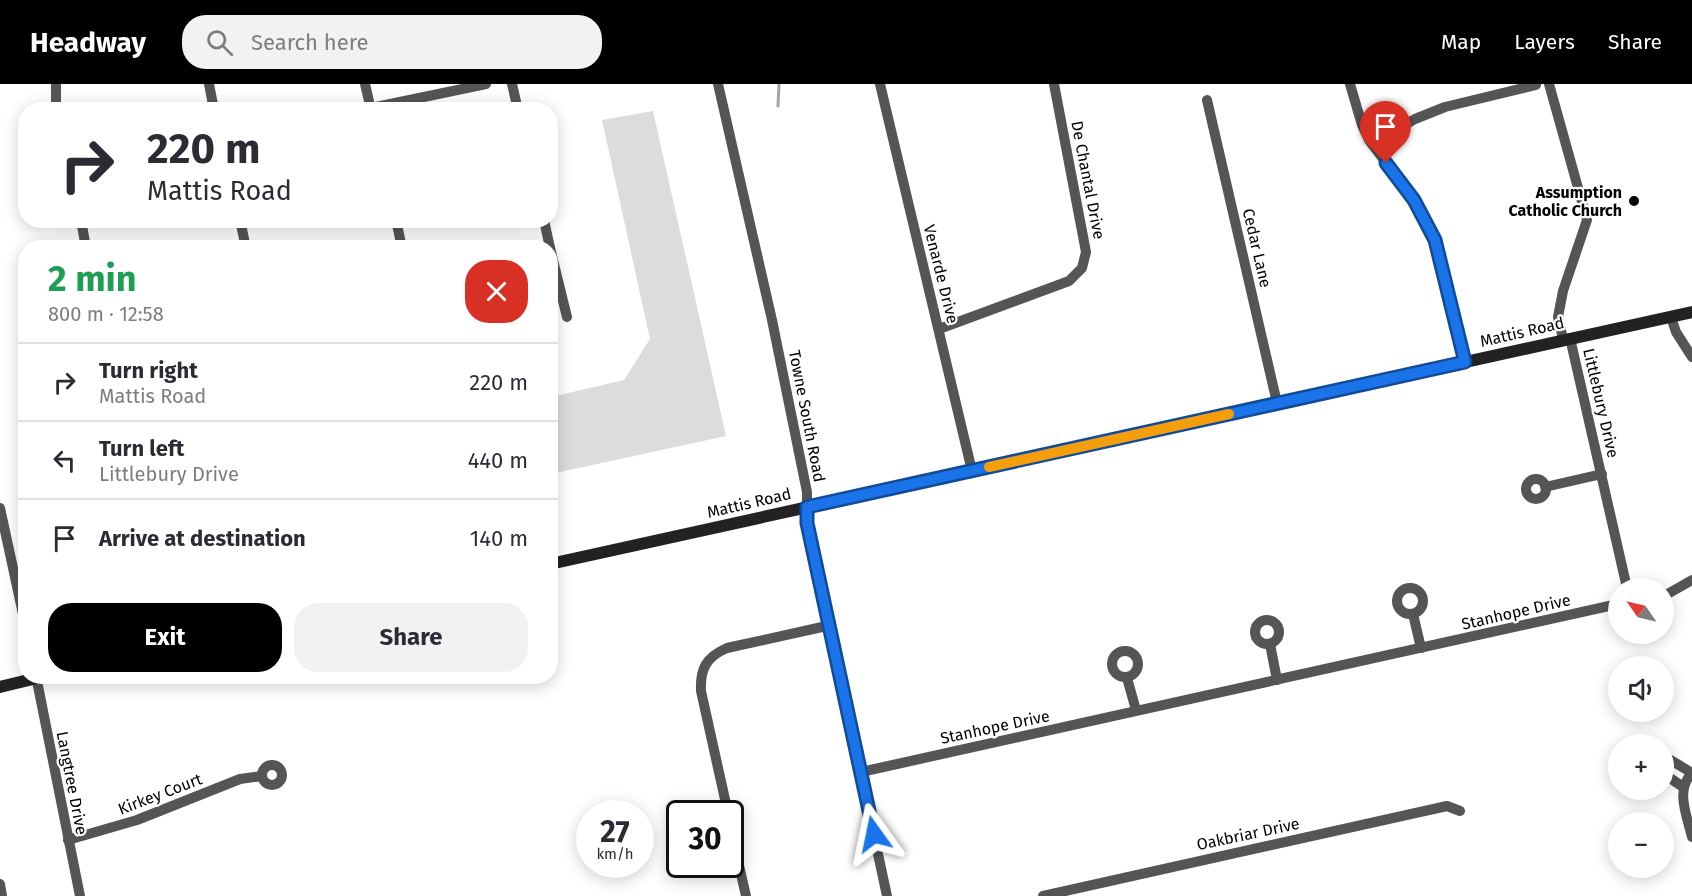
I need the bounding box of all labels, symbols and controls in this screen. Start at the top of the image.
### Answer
search box [182,15,602,69]
text: Headway [30,26,146,59]
icon: search [203,26,236,59]
text: Search here [251,29,369,56]
text: Map [1441,29,1481,55]
text: Layers [1514,29,1575,55]
text: Share [1608,29,1662,55]
pin [1360,101,1411,163]
icon: arrive [1369,110,1402,143]
street label: De Chantal Drive [1067,119,1109,241]
text: 220 m [147,124,260,174]
icon: right [48,126,126,204]
text: Mattis Road [147,175,292,207]
place label: Assumption Catholic Church [1508,183,1622,220]
marker: Assumption Catholic Church [1627,194,1641,208]
street label: Cedar Lane [1239,207,1275,289]
street label: Venarde Drive [920,223,962,325]
text: 2 min [48,257,137,301]
button: close [465,260,528,323]
text: 800 m · 12:58 [48,302,164,326]
street label: Mattis Road [1478,313,1566,351]
street label: Littlebury Drive [1579,346,1623,460]
street label: Towne South Road [785,348,829,484]
text: Turn right [99,357,198,384]
icon: right [48,366,81,399]
text: 220 m [469,369,528,396]
text: Mattis Road [99,384,206,408]
text: Turn left [99,435,184,462]
icon: left [48,444,81,477]
text: 440 m [468,447,528,474]
text: Littlebury Drive [99,462,239,486]
street label: Mattis Road [705,484,793,522]
icon: arrive [48,522,81,555]
text: Arrive at destination [99,525,306,552]
text: 140 m [470,525,528,552]
north arrow [1608,578,1674,644]
map controls [1608,578,1674,878]
street label: Stanhope Drive [1460,590,1572,634]
button: Exit [48,603,282,672]
button: Share [294,603,528,672]
button: sound [1608,656,1674,722]
street label: Stanhope Drive [939,706,1051,748]
street label: Langtree Drive [53,730,91,836]
button: + [1608,734,1674,800]
street label: Kirkey Court [115,769,205,819]
speed limit sign: 30 [666,800,744,878]
position arrow [842,802,906,866]
button: − [1608,812,1674,878]
text: 27 [600,814,630,850]
street label: Oakbriar Drive [1195,814,1301,854]
text: km/h [596,845,634,863]

